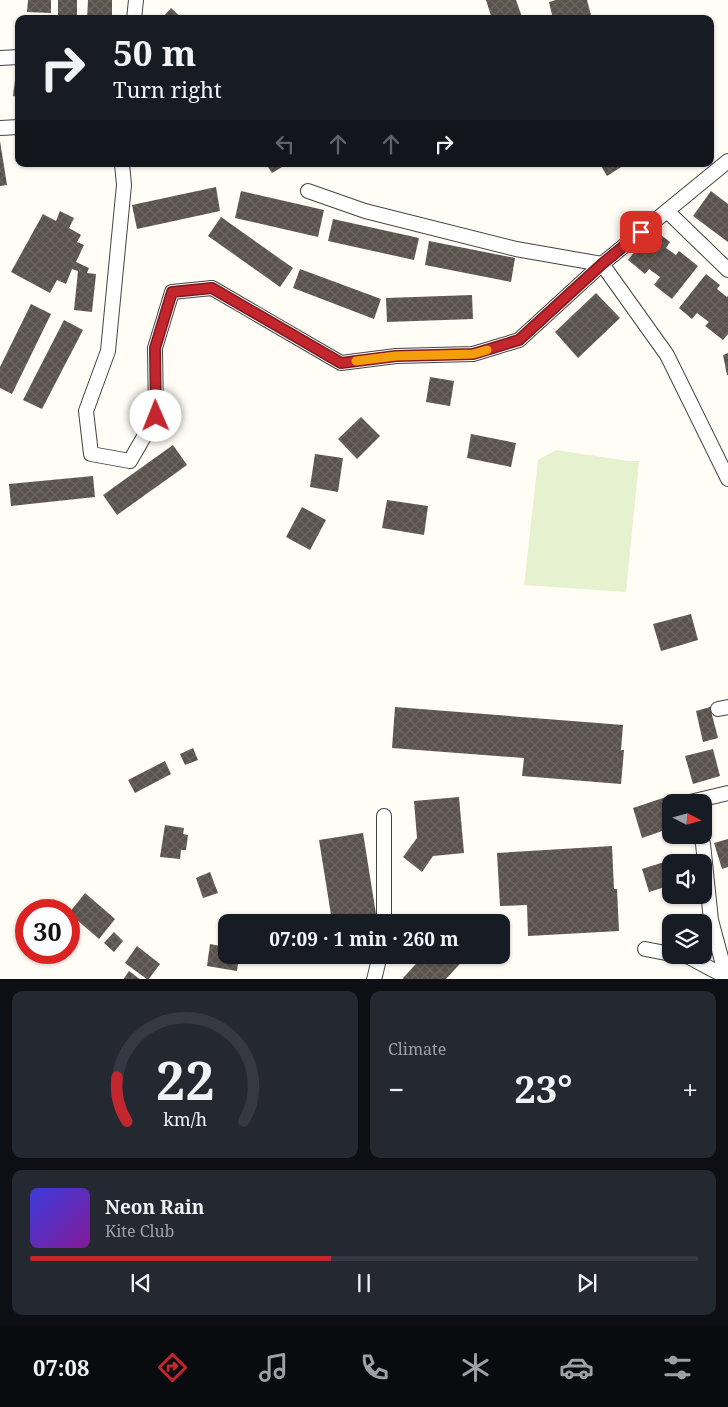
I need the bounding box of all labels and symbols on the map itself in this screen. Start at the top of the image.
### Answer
pin [620,211,662,253]
position arrow [129,389,181,441]
north arrow [662,794,712,844]
speed limit sign: 30 [15,899,80,964]

